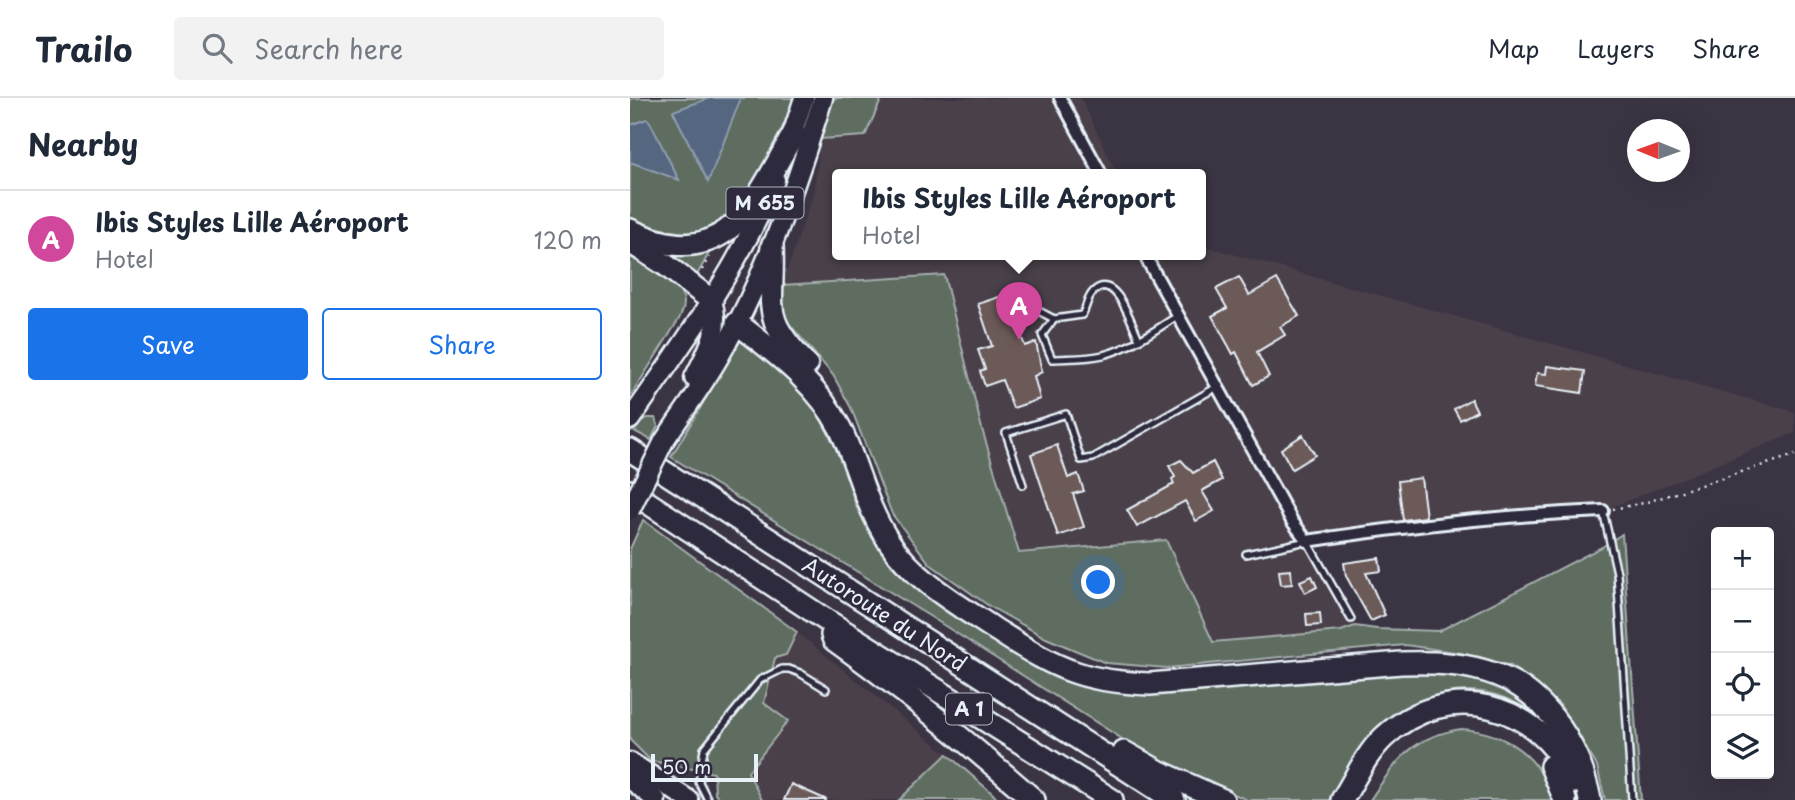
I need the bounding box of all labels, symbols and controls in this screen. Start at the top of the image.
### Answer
search box [174,17,664,80]
text: Trailo [35,23,132,73]
icon: search [198,29,236,67]
text: Search here [254,29,403,68]
text: Map [1488,30,1539,66]
text: Layers [1577,30,1654,66]
text: Share [1692,30,1760,66]
north arrow [1627,119,1690,182]
text: Nearby [28,121,138,166]
popup [832,169,1206,260]
text: Ibis Styles Lille Aéroport [862,178,1176,217]
road number: M 655 [726,188,804,218]
text: Ibis Styles Lille Aéroport [95,202,409,241]
text: Hotel [862,217,921,252]
text: A [42,222,60,257]
text: 120 m [534,222,602,257]
text: Hotel [95,241,154,276]
pin: A [996,282,1042,340]
button: Save [28,308,308,380]
button: Share [322,308,602,380]
map controls [1711,527,1774,779]
button: + [1711,527,1774,590]
street label: Autoroute du Nord [797,548,973,678]
your location [1081,565,1115,599]
button: − [1711,590,1774,653]
button: locate [1711,653,1774,716]
road number: A 1 [946,694,992,724]
button: layers [1711,716,1774,779]
scale bar [651,751,758,783]
text: 50 m [662,752,711,780]

